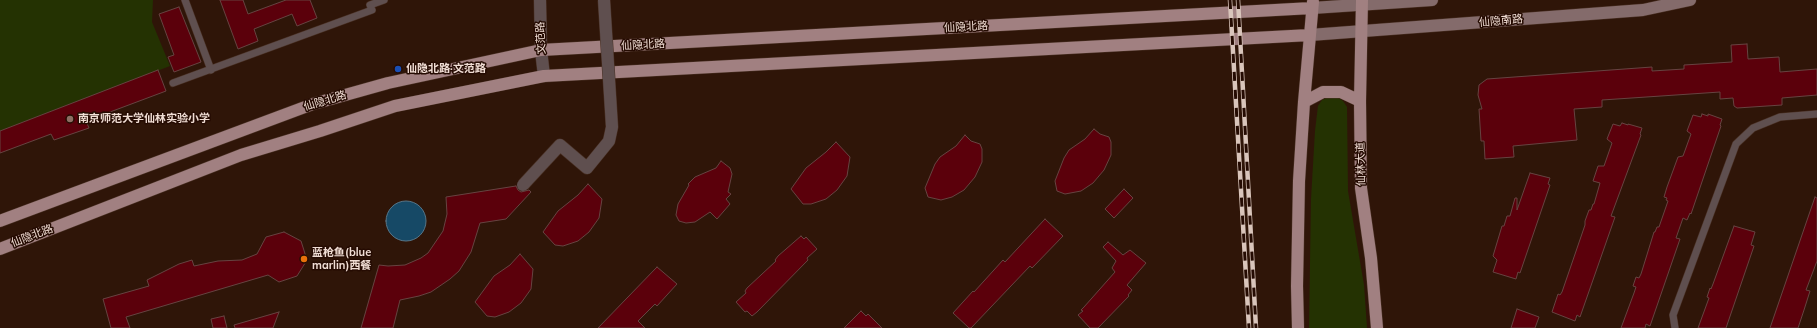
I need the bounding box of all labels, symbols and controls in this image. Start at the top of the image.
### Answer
street label: 仙隐南路 [1479,13,1523,29]
street label: 仙隐北路 [944,19,988,35]
street label: 文范路 [534,21,548,55]
street label: 仙隐北路 [621,37,665,53]
place label: 仙隐北路·文范路 [406,62,486,76]
marker: 仙隐北路·文范路 [393,64,403,74]
street label: 仙隐北路 [302,88,348,114]
place label: 南京师范大学仙林实验小学 [78,112,210,126]
marker: 南京师范大学仙林实验小学 [65,114,75,124]
street label: 仙林大道 [1354,142,1368,186]
street label: 仙隐北路 [9,222,55,250]
place label: 蓝枪鱼(blue marlin)西餐 [312,246,371,272]
marker: 蓝枪鱼(blue marlin)西餐 [299,254,309,264]

